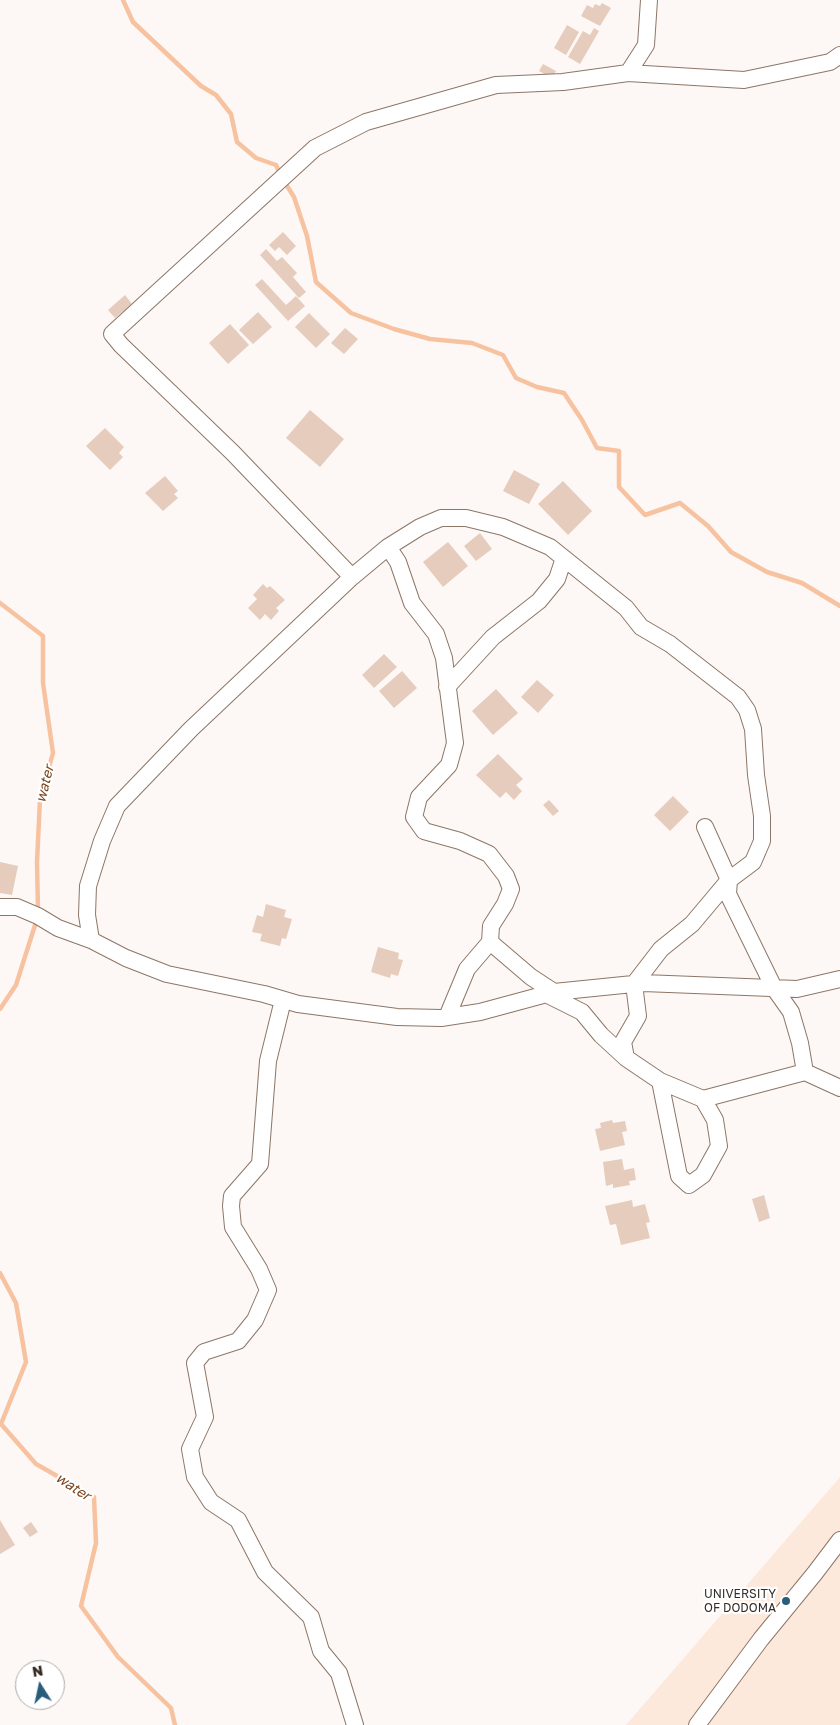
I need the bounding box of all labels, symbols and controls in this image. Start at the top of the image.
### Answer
water label: water [32,764,58,804]
water label: water [52,1470,94,1504]
place label: UNIVERSITY OF DODOMA [704,1587,776,1615]
marker: UNIVERSITY OF DODOMA [780,1595,792,1607]
north arrow [15,1660,65,1710]
text: N [31,1661,44,1680]

